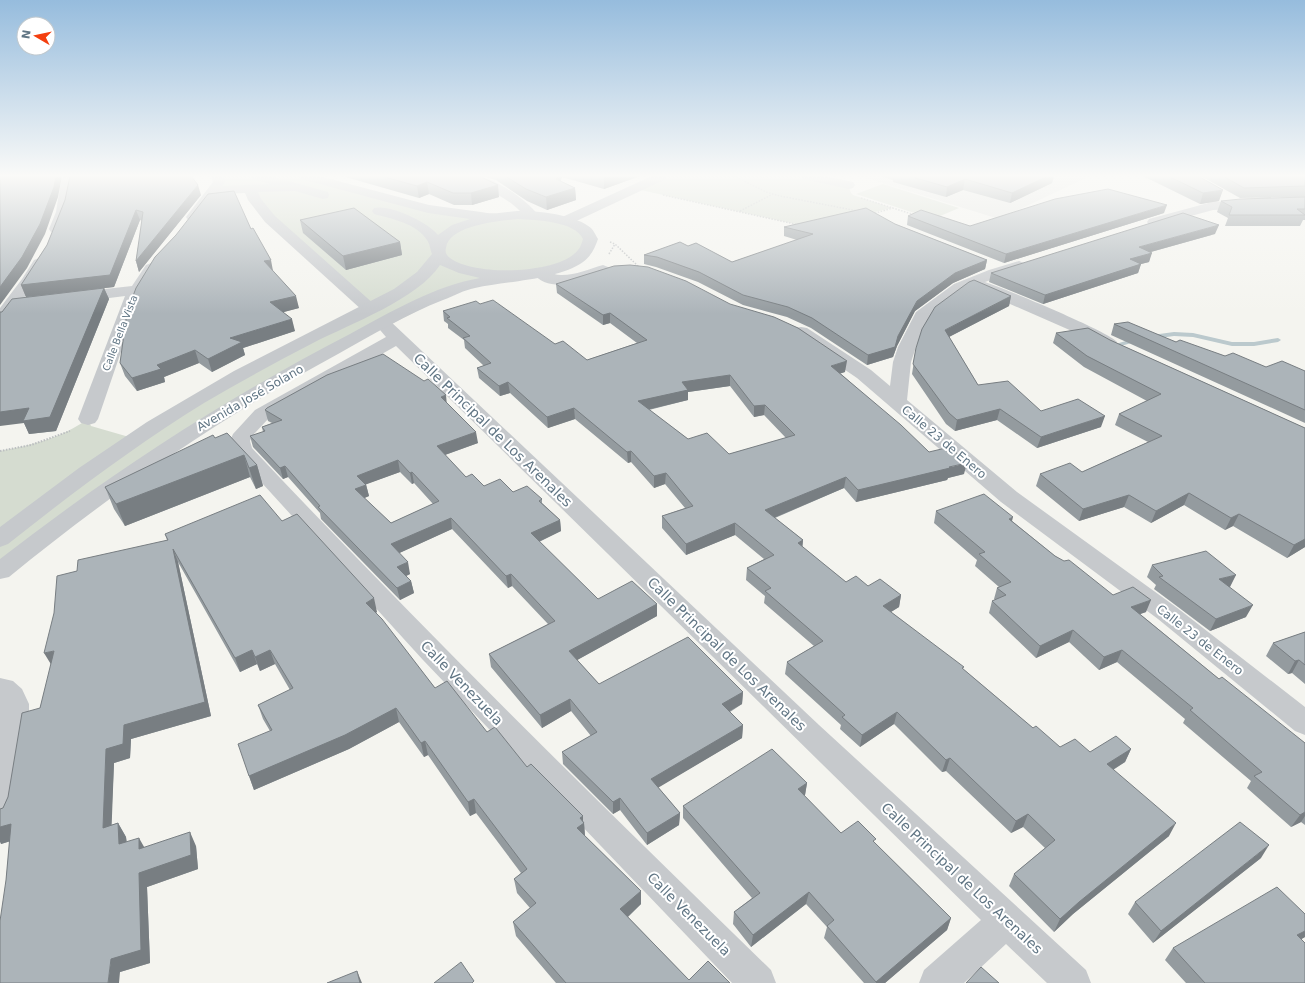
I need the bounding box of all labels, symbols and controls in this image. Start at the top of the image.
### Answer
north arrow [16,16,56,56]
text: N [19,29,34,40]
street label: Calle Bella Vista [100,293,140,373]
street label: Calle Principal de Los Arenales [410,350,576,510]
street label: Avenida José Solano [194,362,306,434]
street label: Calle 23 de Enero [899,403,989,481]
street label: Calle Principal de Los Arenales [644,574,810,734]
street label: Calle 23 de Enero [1154,602,1246,678]
street label: Calle Venezuela [418,637,506,729]
street label: Calle Principal de Los Arenales [878,799,1046,957]
street label: Calle Venezuela [644,869,734,959]

